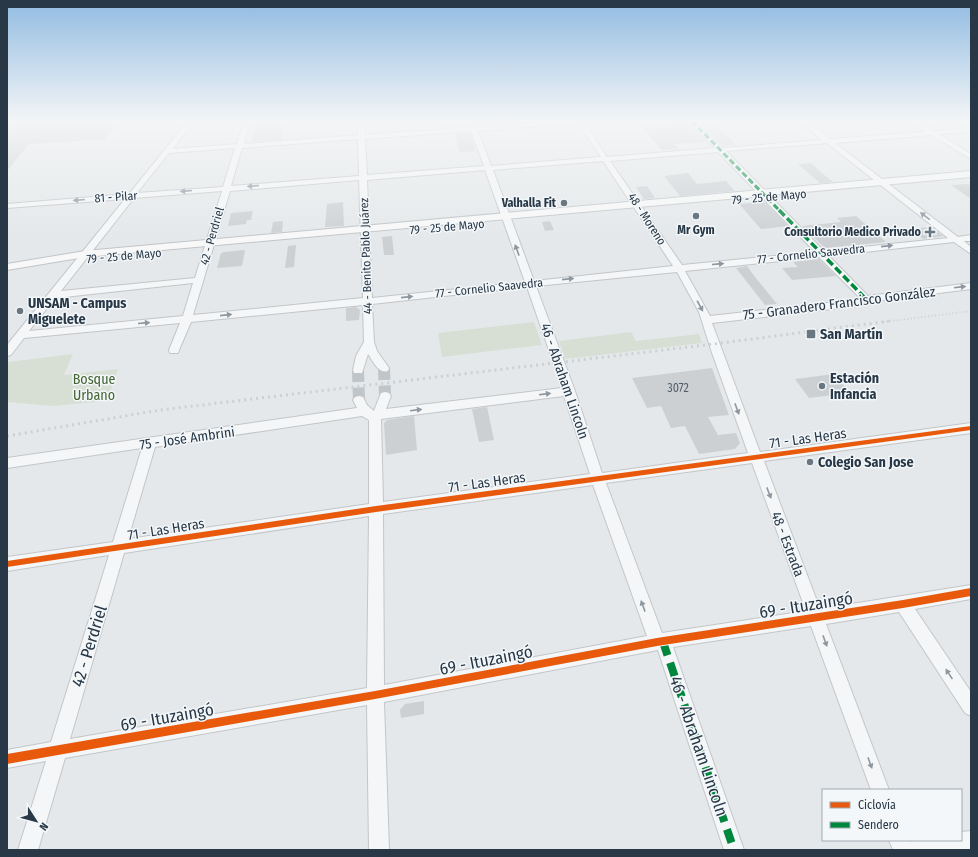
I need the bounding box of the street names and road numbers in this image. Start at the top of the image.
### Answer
street label: 79 - 25 de Mayo [731,187,807,207]
street label: 81 - Pilar [94,188,139,205]
street label: 48 - Moreno [625,190,669,248]
street label: 44 - Benito Pablo Juárez [357,197,375,314]
street label: 42 - Perdriel [197,205,227,267]
street label: 79 - 25 de Mayo [409,217,485,237]
street label: 77 - Cornelio Saavedra [756,241,866,267]
street label: 79 - 25 de Mayo [86,246,162,266]
street label: 77 - Cornelio Saavedra [434,275,544,301]
street label: 75 - Granadero Francisco González [742,283,937,324]
street label: 46 - Abraham Lincoln [537,321,592,441]
street label: 75 - José Ambrini [138,423,236,454]
street label: 71 - Las Heras [769,425,848,452]
street label: 71 - Las Heras [448,469,527,496]
street label: 48 - Estrada [767,509,808,579]
street label: 71 - Las Heras [127,515,206,544]
street label: 69 - Ituzaingó [758,588,854,623]
street label: 42 - Perdriel [67,602,112,689]
street label: 69 - Ituzaingó [438,641,534,680]
street label: 46 - Abraham Lincoln [665,673,732,819]
street label: 69 - Ituzaingó [119,699,215,736]

